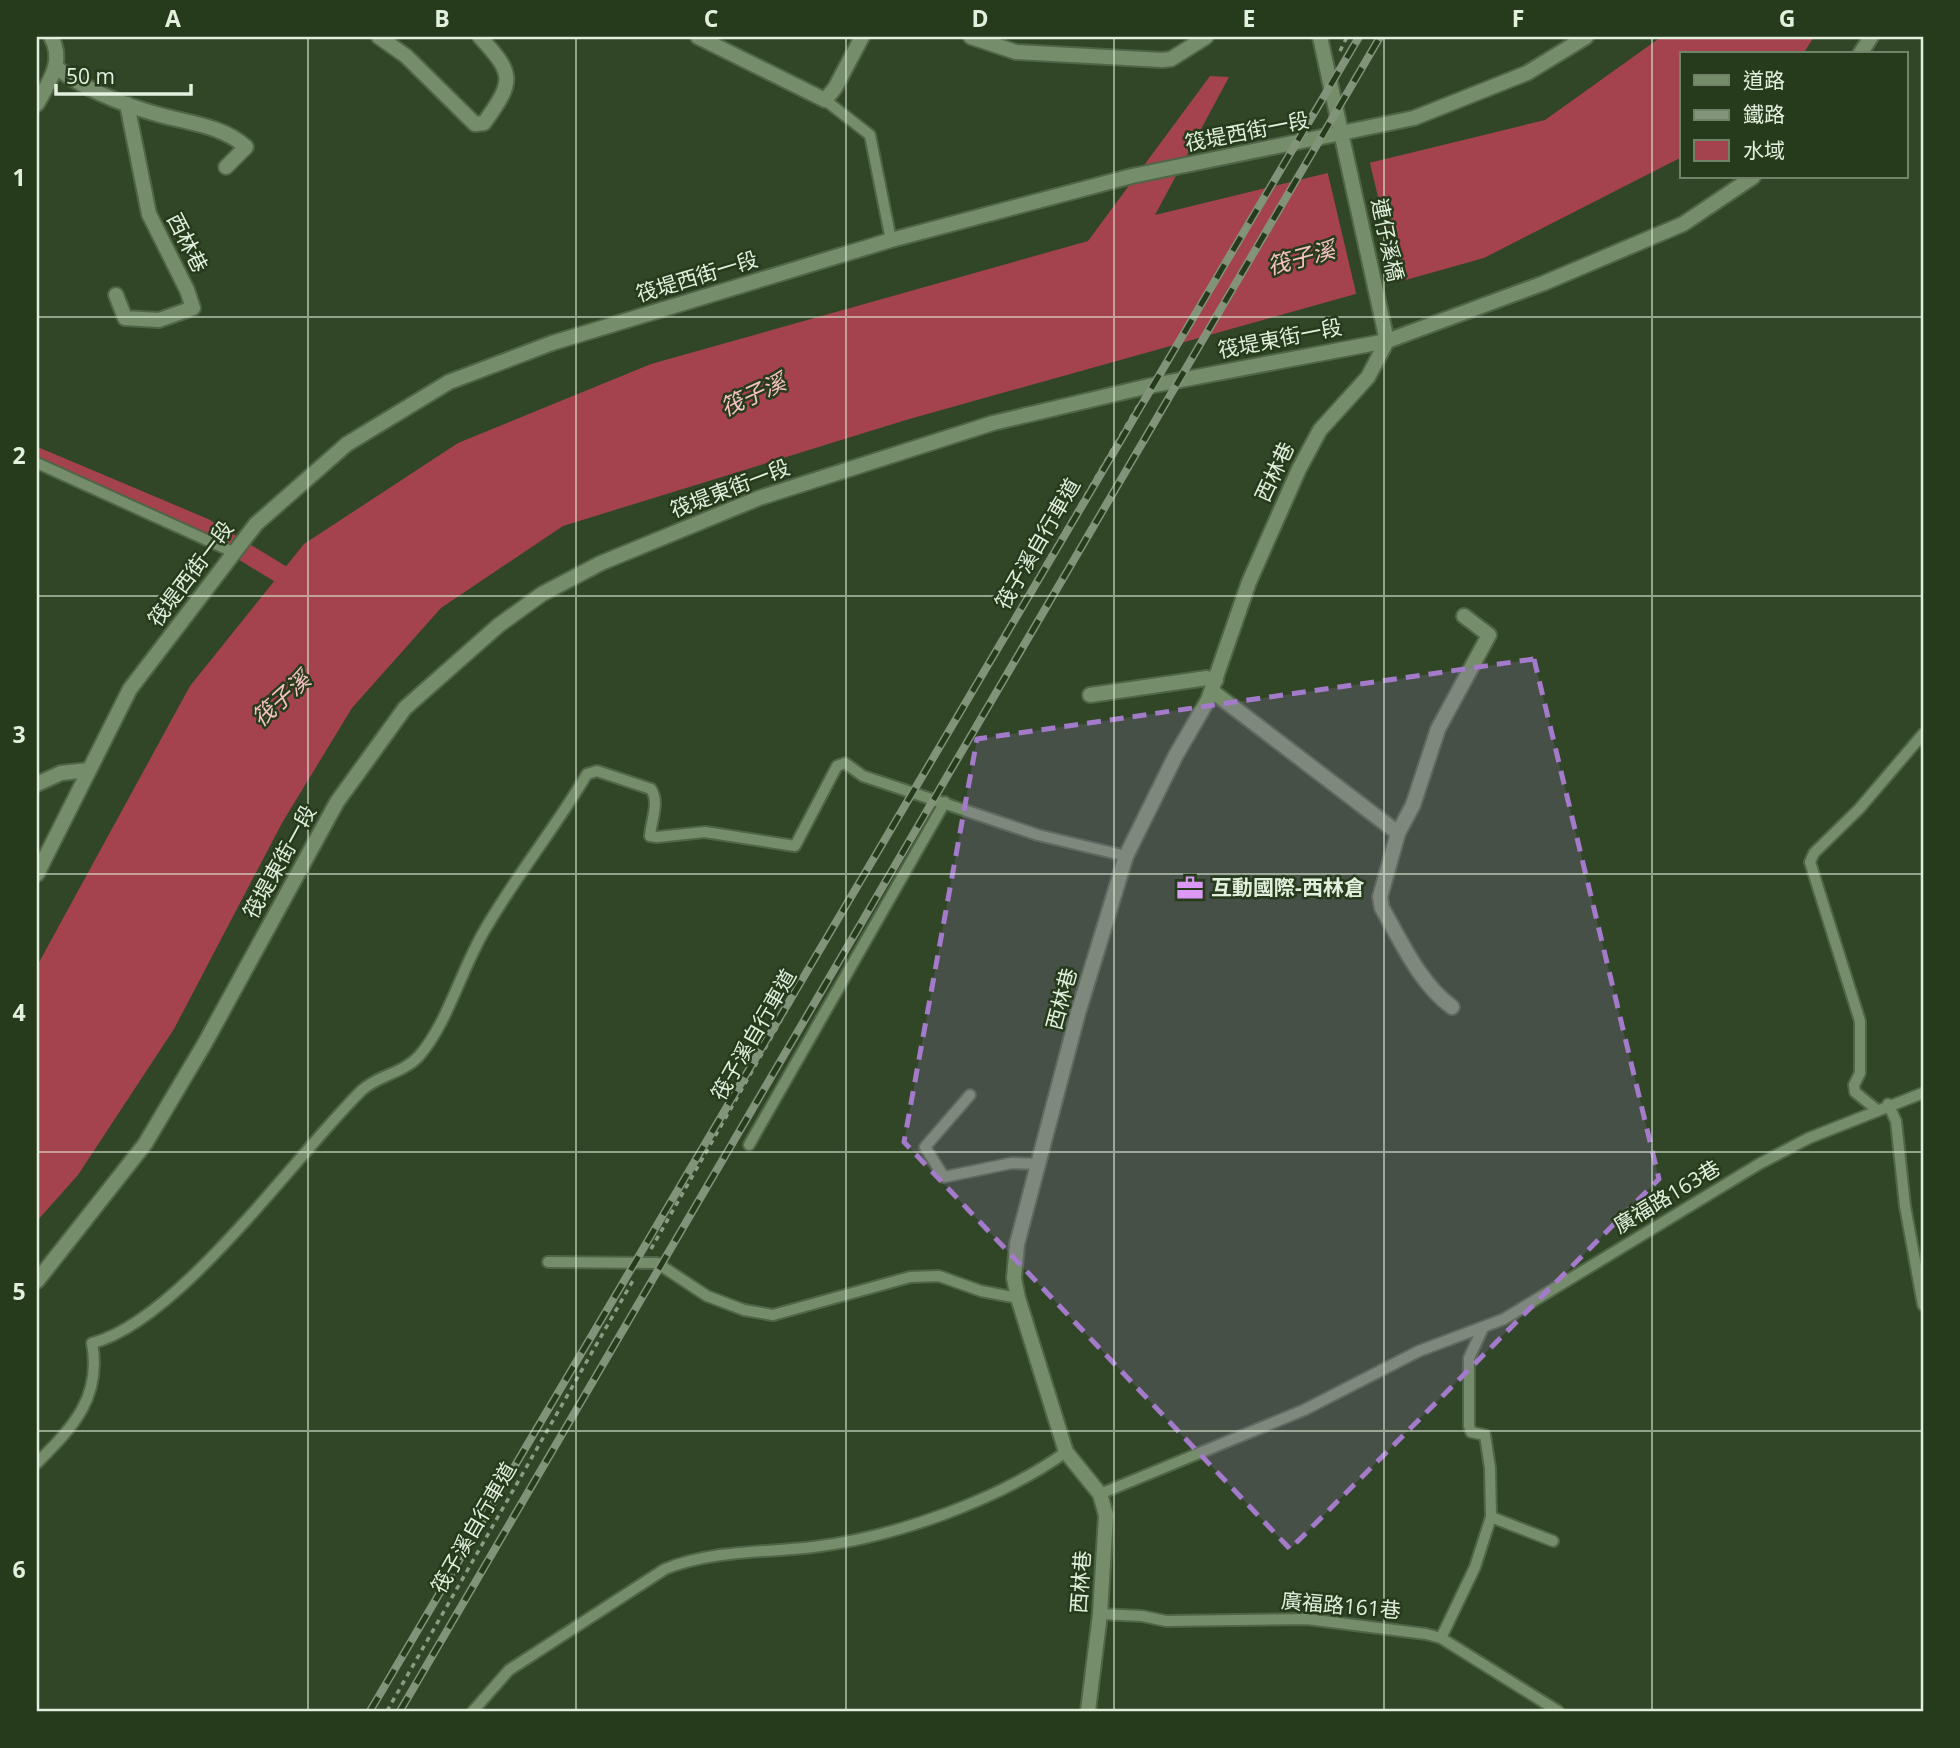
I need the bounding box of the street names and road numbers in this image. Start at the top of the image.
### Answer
street label: 筏堤西街一段 [1182,105,1311,157]
street label: 連仔溪橋 [1366,196,1410,284]
street label: 西林巷 [161,208,215,277]
street label: 筏堤西街一段 [632,244,761,308]
street label: 筏堤東街一段 [1215,312,1344,364]
street label: 西林巷 [1248,437,1300,506]
street label: 筏堤東街一段 [666,452,793,524]
street label: 筏子溪自行車道 [988,473,1086,614]
street label: 筏堤西街一段 [141,515,239,632]
street label: 筏堤東街一段 [236,800,322,923]
street label: 筏子溪自行車道 [704,964,802,1105]
street label: 西林巷 [1039,965,1083,1033]
street label: 廣福路163巷 [1608,1153,1725,1239]
street label: 筏子溪自行車道 [424,1457,522,1598]
street label: 西林巷 [1064,1550,1096,1614]
street label: 廣福路161巷 [1280,1586,1402,1624]

